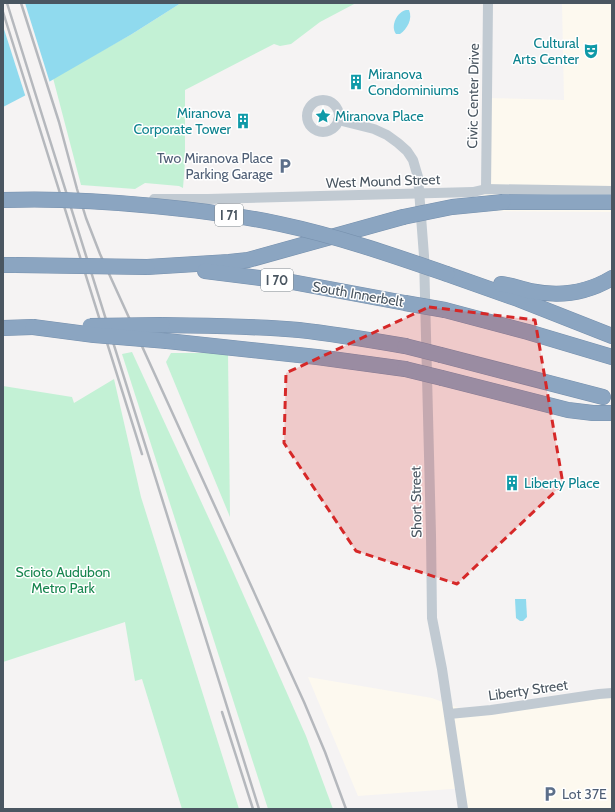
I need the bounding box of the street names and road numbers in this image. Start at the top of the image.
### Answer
street label: Civic Center Drive [463,43,483,149]
street label: West Mound Street [325,170,441,192]
road number: I 71 [215,204,243,226]
road number: I 70 [261,269,293,291]
street label: South Innerbelt [311,277,405,311]
street label: Short Street [406,466,426,538]
street label: Liberty Street [487,675,569,704]

